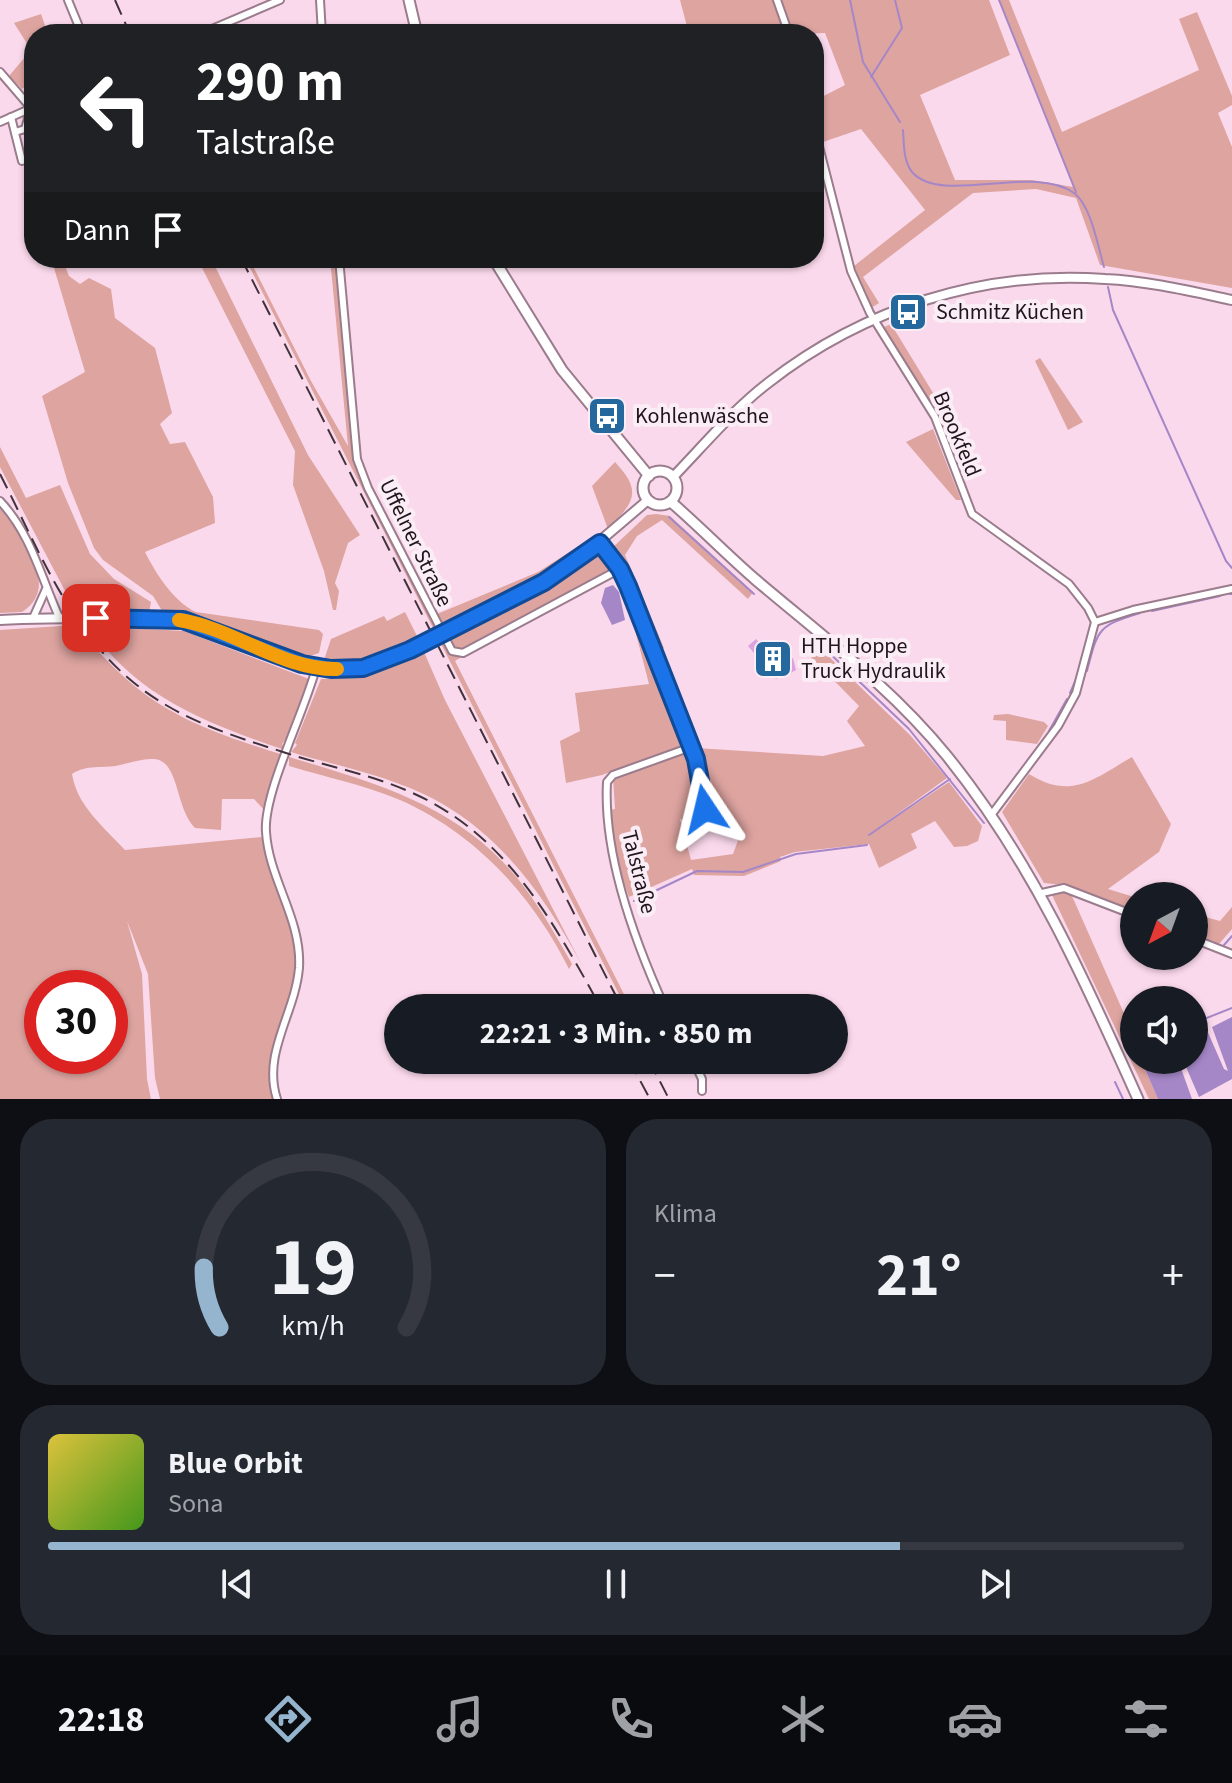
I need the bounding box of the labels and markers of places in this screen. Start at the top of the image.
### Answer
bus stop icon: Schmitz Küchen [887,291,929,333]
place label: Schmitz Küchen [936,296,1084,328]
bus stop icon: Kohlenwäsche [586,395,628,437]
place label: Kohlenwäsche [635,400,769,432]
pin [62,584,130,652]
place label: HTH Hoppe Truck Hydraulik [801,630,946,687]
building icon: HTH Hoppe Truck Hydraulik [752,638,794,680]

